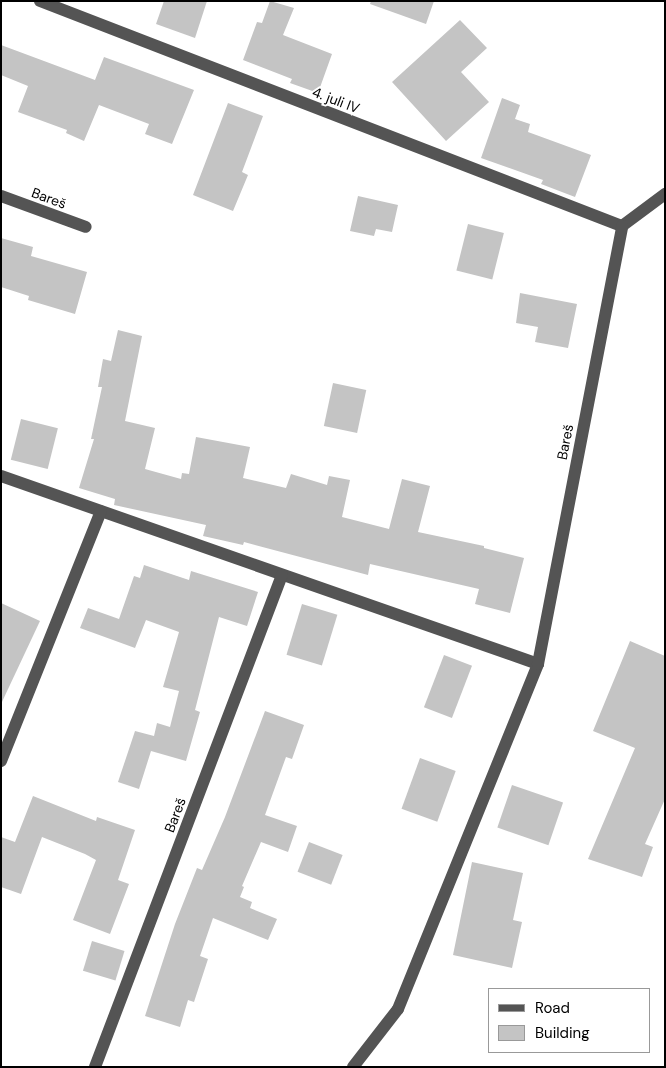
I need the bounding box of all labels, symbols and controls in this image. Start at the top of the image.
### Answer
street label: 4. juli IV [310,83,362,117]
street label: Bareš [29,184,69,212]
street label: Bareš [553,423,577,461]
street label: Bareš [161,795,189,835]
legend [488,988,651,1053]
text: Road [535,998,570,1018]
text: Building [535,1023,590,1043]

